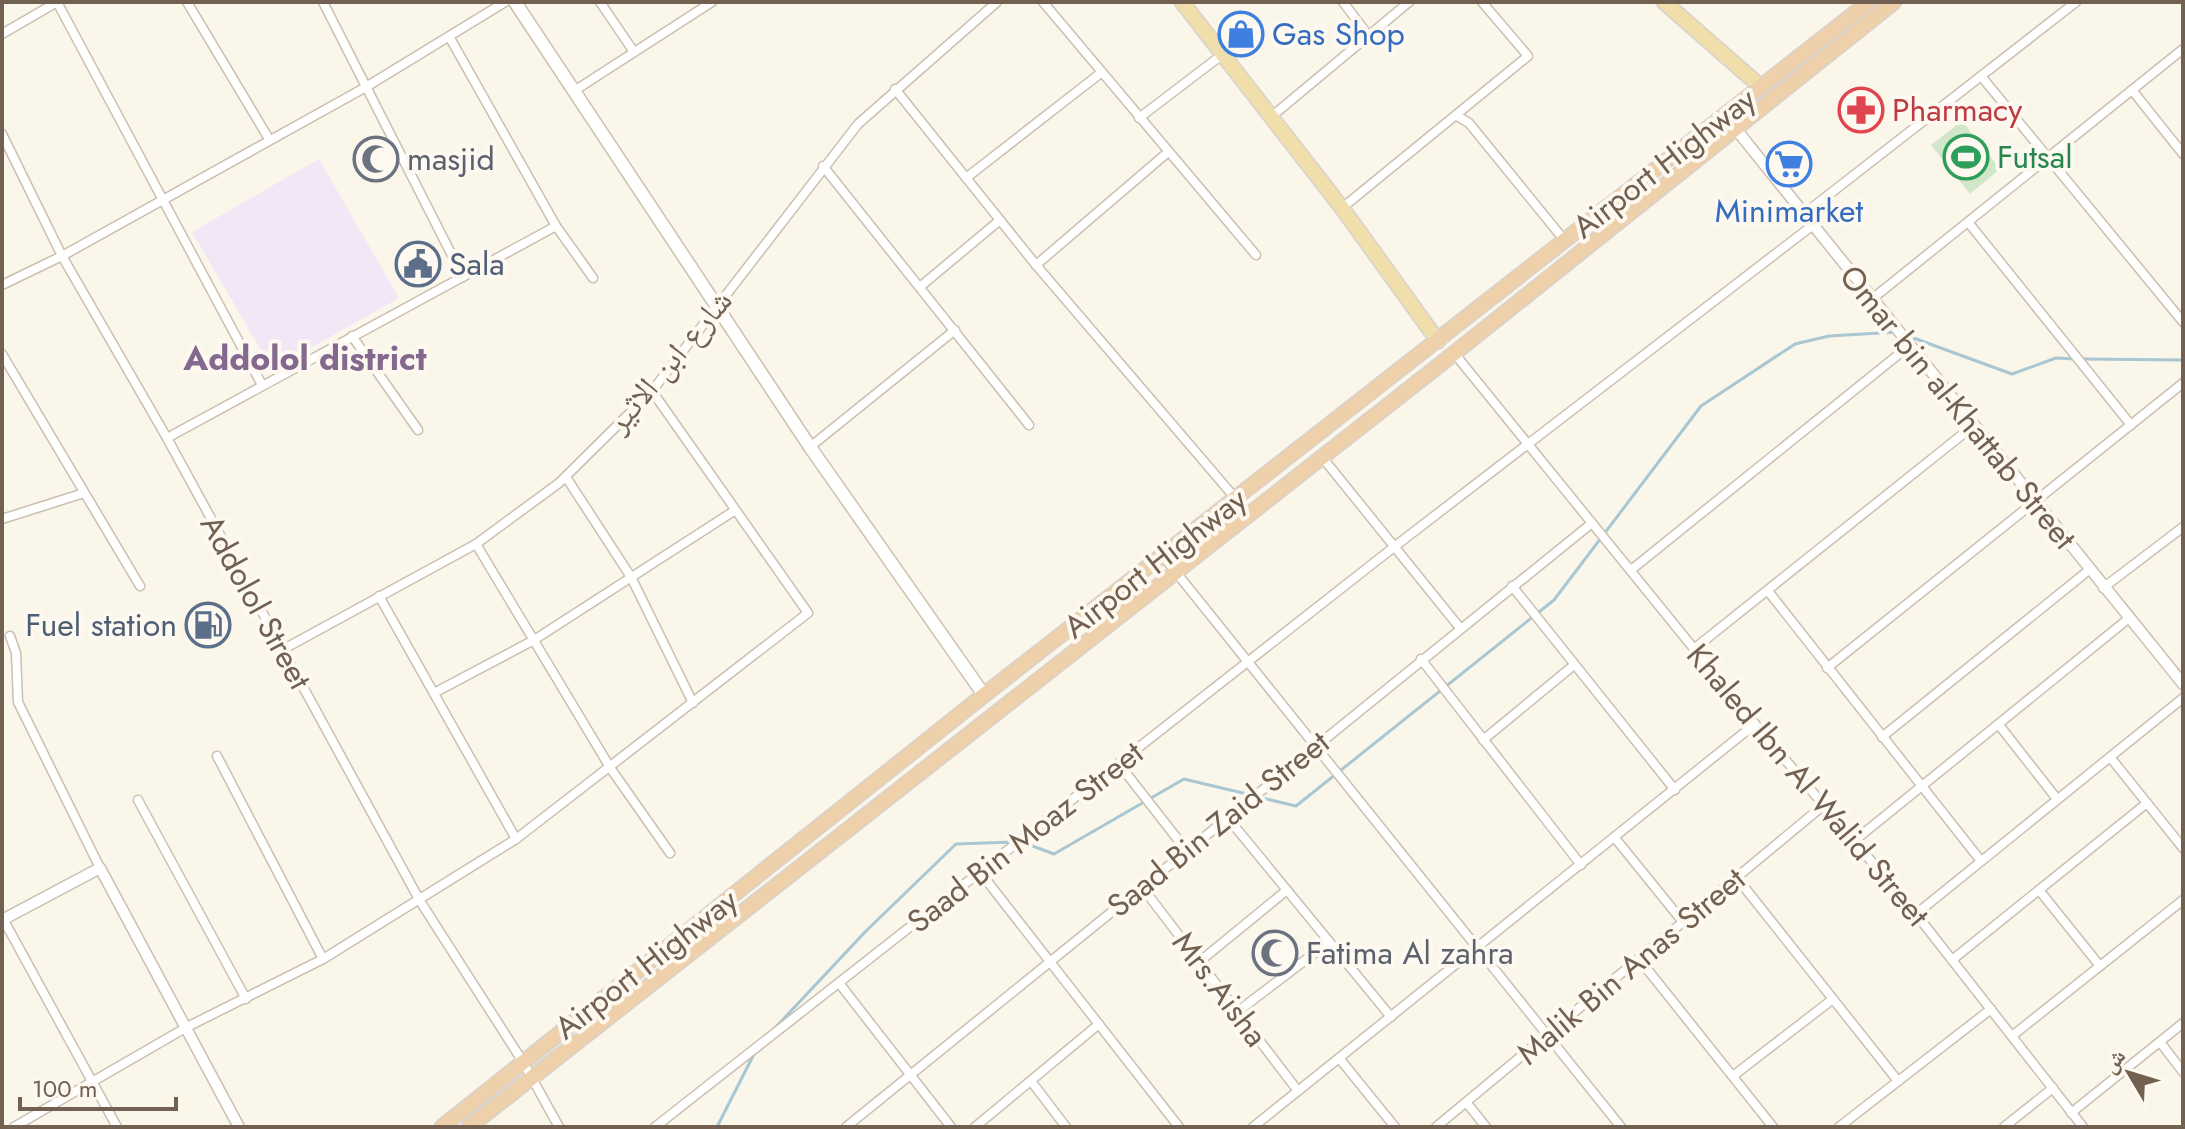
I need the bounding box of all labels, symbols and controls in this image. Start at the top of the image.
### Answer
shop icon: Gas Shop [1217,10,1265,58]
place label: Gas Shop [1272,11,1405,57]
street label: Airport Highway [1563,76,1766,249]
pharmacy icon: Pharmacy [1837,86,1885,134]
place label: Pharmacy [1892,87,2023,133]
sports icon: Futsal [1942,133,1990,181]
place label: Futsal [1997,134,2073,180]
mosque icon: masjid [352,135,400,183]
place label: masjid [407,136,495,182]
supermarket icon: Minimarket [1765,140,1813,188]
place label: Minimarket [1715,188,1864,234]
public building icon: Sala [394,240,442,288]
place label: Sala [449,241,505,287]
street label: Omar bin al-Khattab Street [1829,255,2087,559]
street label: شارع ابن الاثير [595,279,743,444]
district label: Addolol district [182,334,427,383]
street label: Airport Highway [1054,476,1257,649]
street label: Addolol Street [189,506,323,698]
fuel station icon: Fuel station [184,601,232,649]
place label: Fuel station [25,602,177,648]
street label: Khaled Ibn Al Walid Street [1676,634,1940,936]
street label: Saad Bin Zaid Street [1097,720,1339,928]
street label: Saad Bin Moaz Street [897,730,1153,944]
street label: Malik Bin Anas Street [1507,856,1755,1075]
street label: Airport Highway [545,877,748,1050]
street label: Mrs.Aisha [1161,922,1279,1056]
mosque icon: Fatima Al zahra [1251,929,1299,977]
place label: Fatima Al zahra [1306,930,1514,976]
north arrow [2089,1033,2169,1113]
text: ش [2093,1042,2133,1080]
scale bar [20,1061,176,1111]
text: 100 m [32,1071,98,1106]

